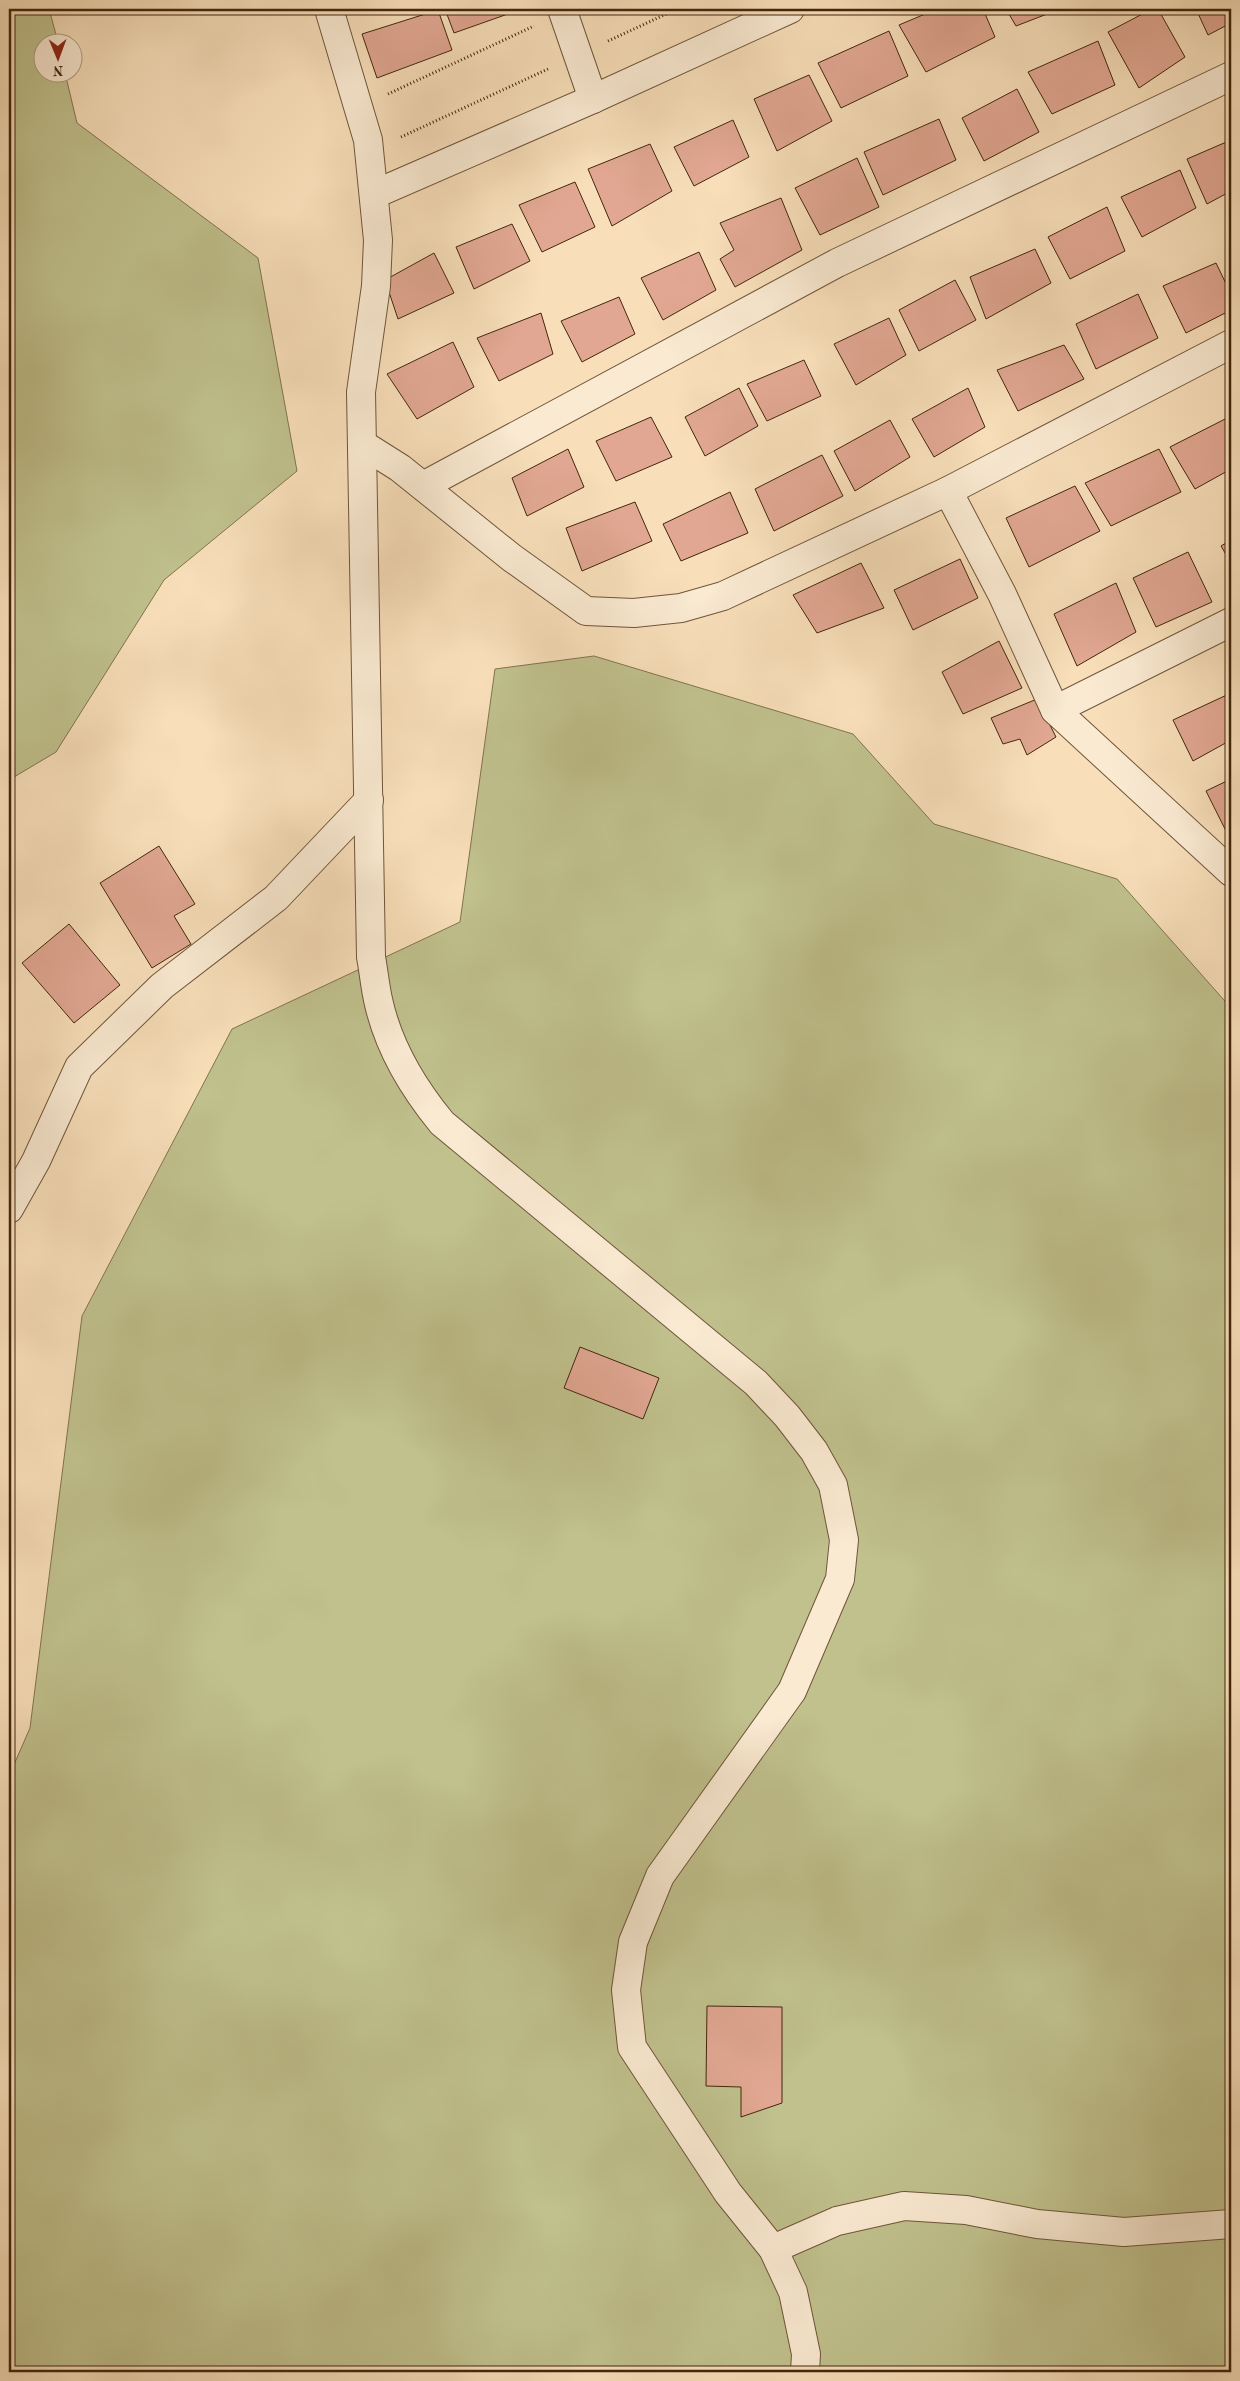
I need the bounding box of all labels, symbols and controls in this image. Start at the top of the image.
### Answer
north arrow [32,32,82,82]
text: N [52,63,64,77]

